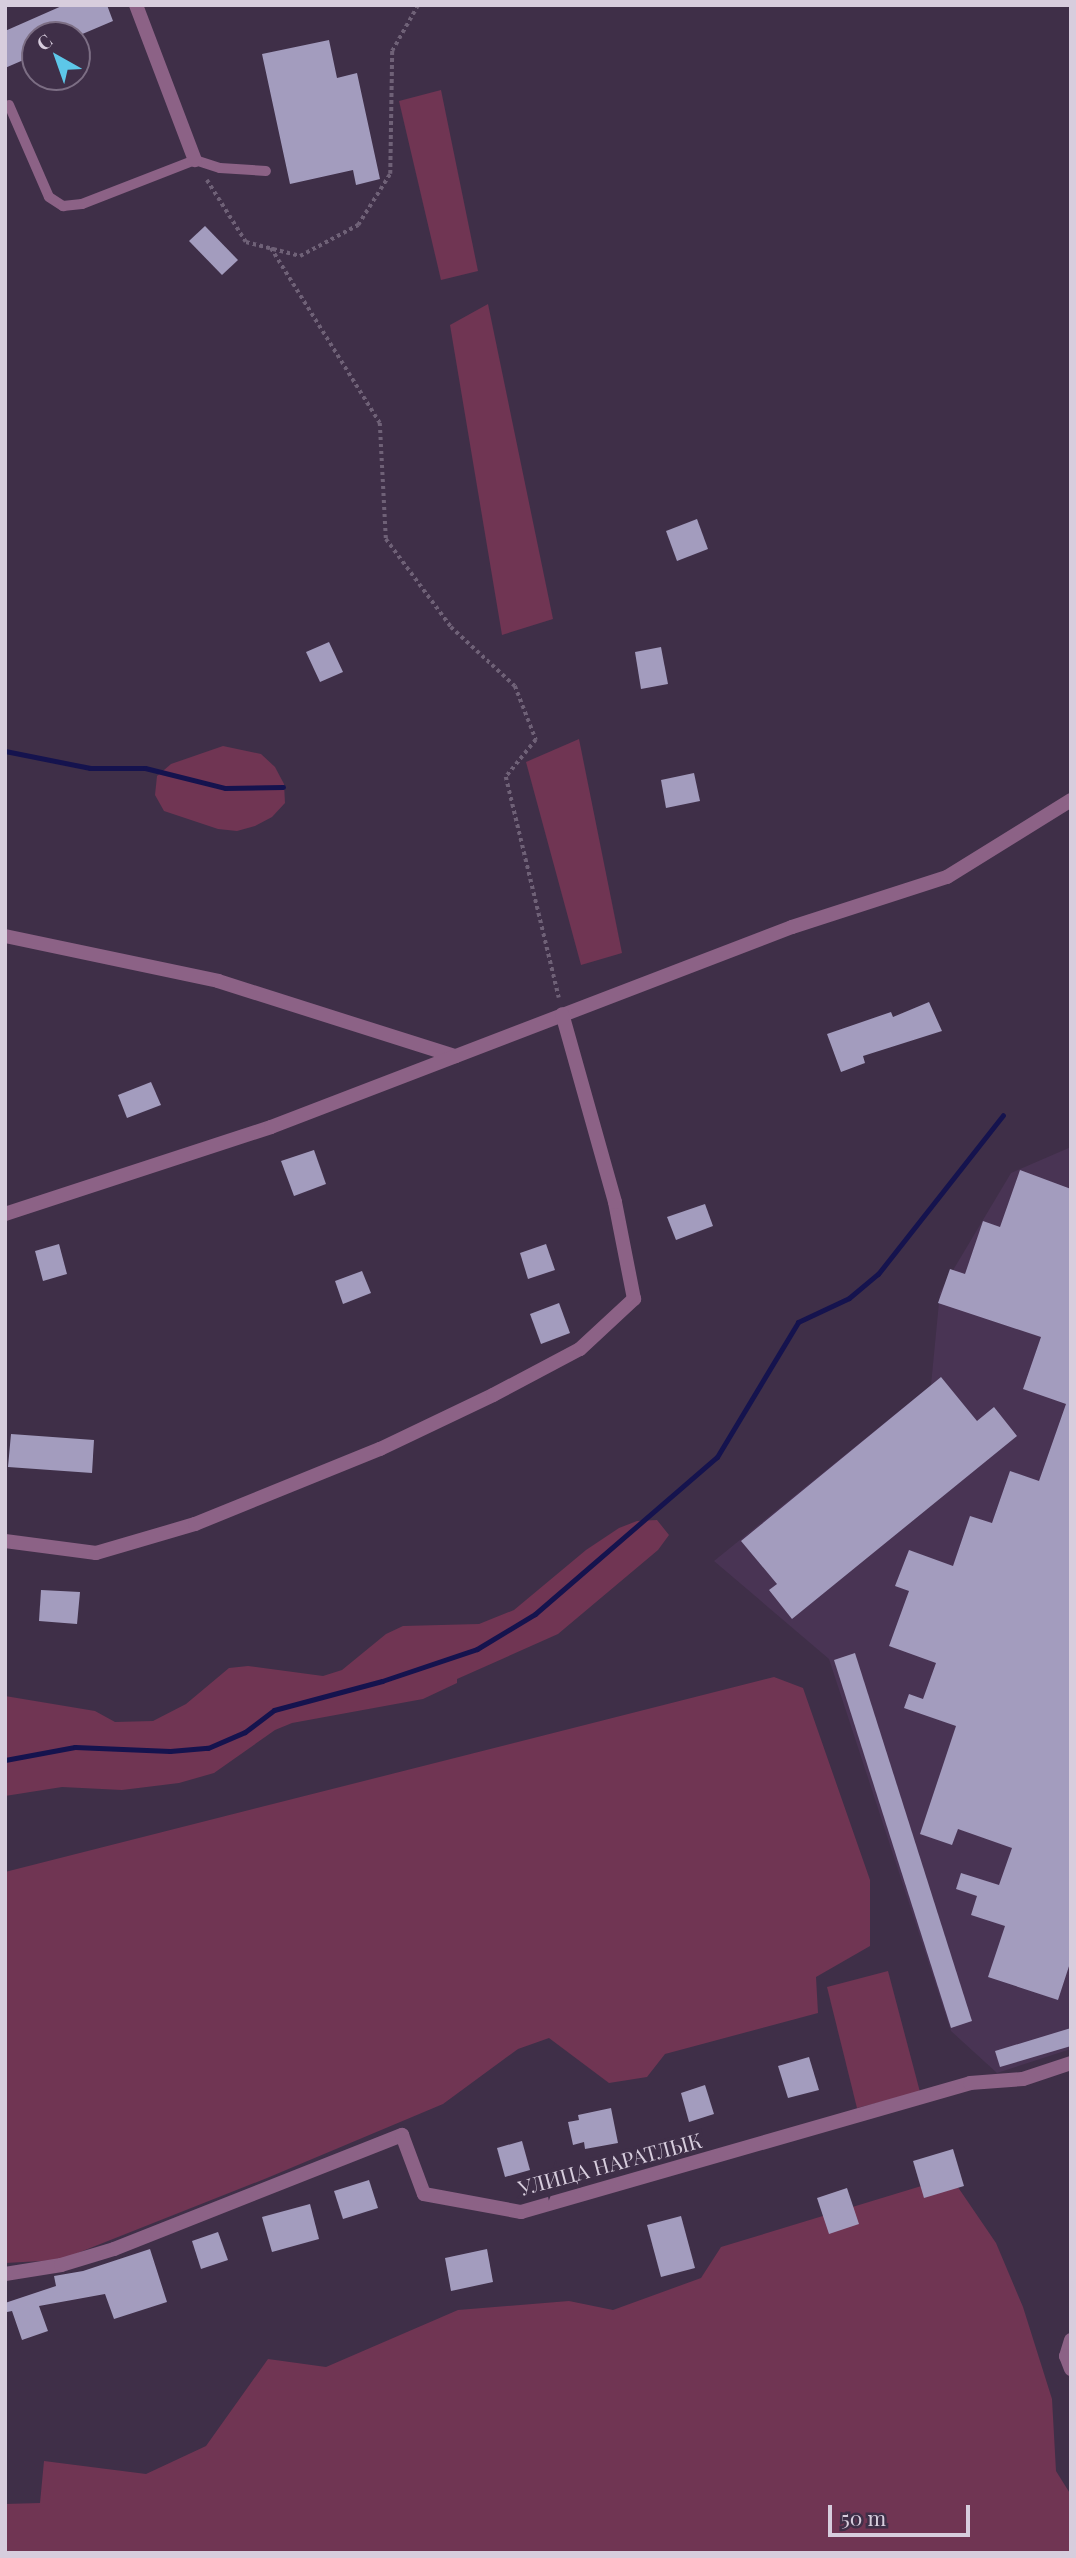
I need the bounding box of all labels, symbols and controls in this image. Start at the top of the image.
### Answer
north arrow [21,21,91,91]
text: С [30,27,57,56]
street label: УЛИЦА НАРАТЛЫК [515,2126,705,2200]
scale bar [831,2492,973,2536]
text: 50 m [841,2503,886,2531]

